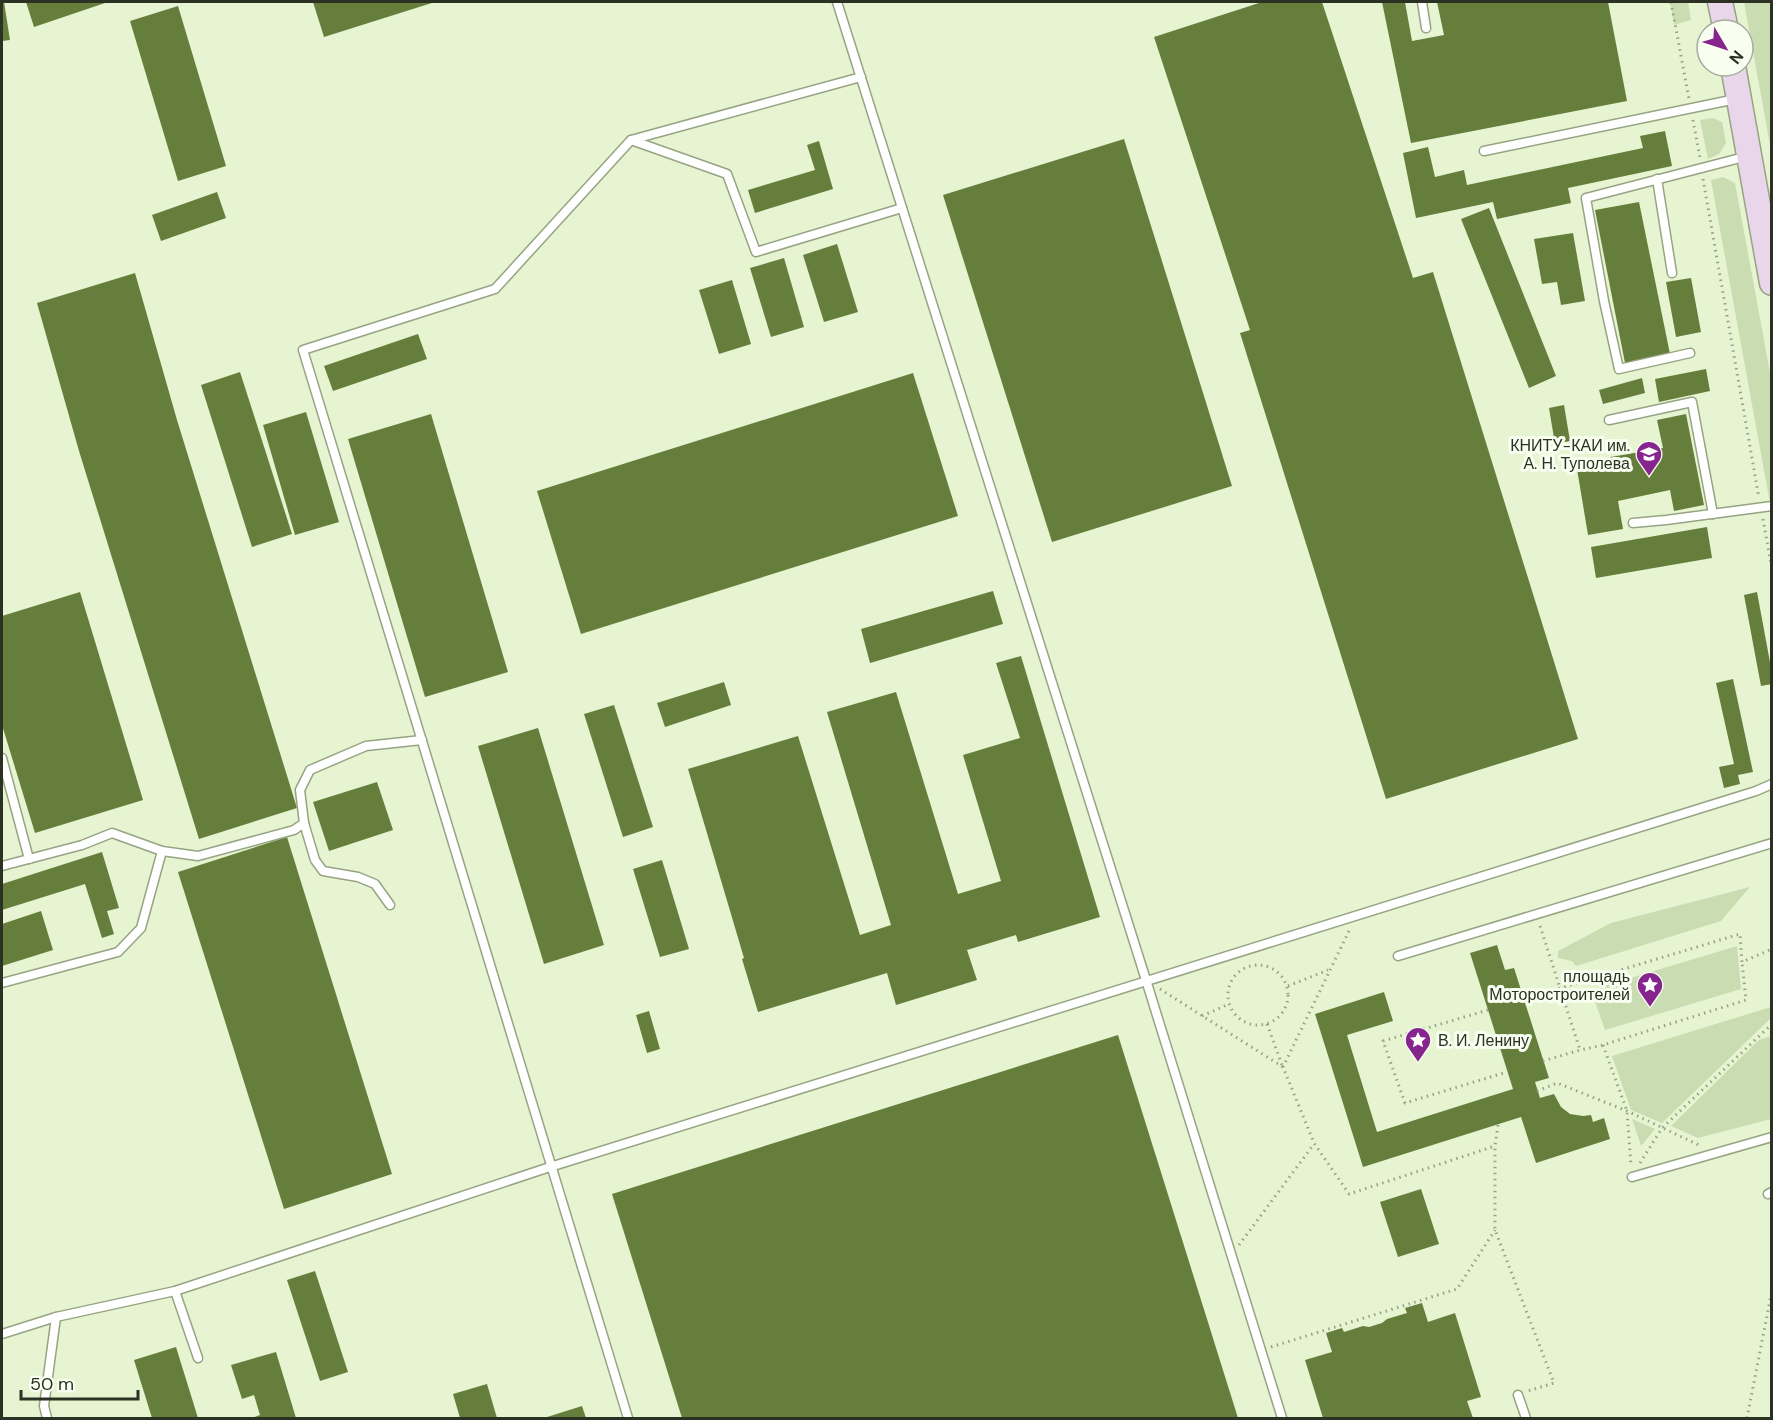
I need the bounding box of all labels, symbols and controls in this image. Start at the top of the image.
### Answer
north arrow [1695,18,1755,78]
text: N [1724,46,1748,68]
place label: КНИТУ-КАИ им. А. Н. Туполева [1510,435,1630,474]
school or university icon: КНИТУ-КАИ им. А. Н. Туполева [1634,439,1664,477]
place label: площадь Моторостроителей [1489,966,1630,1005]
place icon: площадь Моторостроителей [1635,970,1665,1008]
place icon: В. И. Ленину [1403,1025,1433,1063]
place label: В. И. Ленину [1438,1030,1529,1051]
scale bar [21,1363,138,1401]
text: 50 m [30,1372,74,1396]

